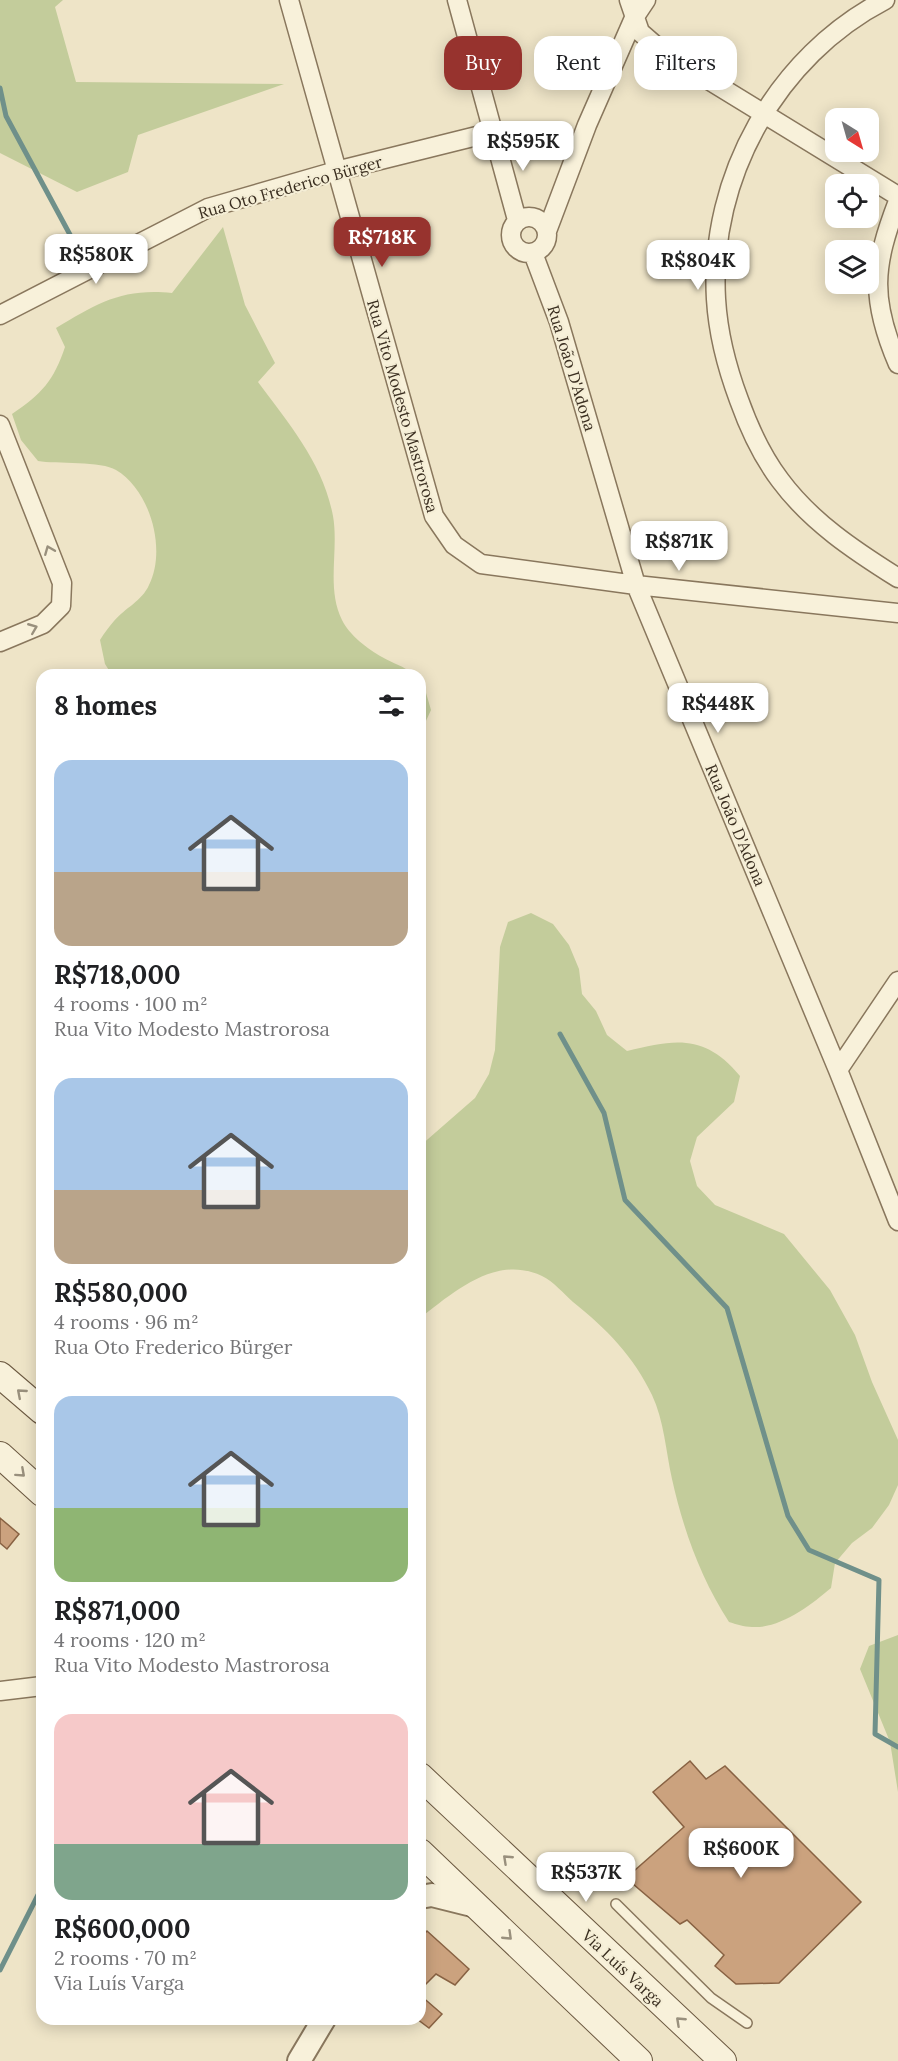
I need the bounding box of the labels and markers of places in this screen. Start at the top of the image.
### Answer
pin: R$595K [474,121,572,172]
pin: R$718K [333,217,431,268]
pin: R$580K [47,234,145,285]
pin: R$804K [649,240,747,291]
pin: R$871K [630,521,728,572]
pin: R$448K [669,683,767,734]
pin: R$600K [692,1828,790,1879]
pin: R$537K [537,1852,635,1903]

